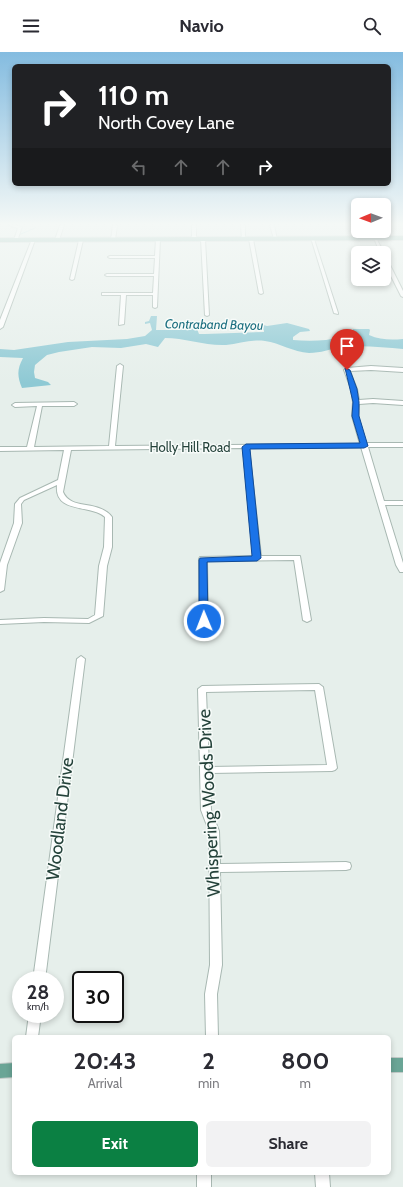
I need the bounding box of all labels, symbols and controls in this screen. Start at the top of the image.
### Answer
icon: menu [20,15,42,37]
text: Navio [179,15,224,37]
icon: search [361,15,383,37]
text: 110 m [98,78,169,112]
icon: right [32,80,84,132]
text: North Covey Lane [98,112,234,134]
icon: left [128,156,150,178]
icon: ahead [170,156,192,178]
icon: ahead [212,156,234,178]
icon: right [254,156,276,178]
north arrow [351,198,391,238]
map controls [351,198,391,286]
button: layers [351,246,391,286]
water label: Contraband Bayou [165,315,264,333]
pin [330,329,364,370]
icon: arrive [336,335,358,357]
street label: Holly Hill Road [150,439,230,455]
position arrow [183,600,225,642]
street label: Whispering Woods Drive [193,709,225,897]
street label: Woodland Drive [42,756,78,882]
speed limit sign: 30 [72,971,124,1023]
text: 28 [27,980,49,1004]
text: km/h [27,1000,49,1013]
text: 20:43 [74,1046,136,1075]
text: 2 [202,1046,215,1075]
text: 800 [281,1046,329,1075]
text: Arrival [88,1075,122,1091]
text: min [198,1075,219,1091]
text: m [299,1075,311,1091]
button: Exit [32,1121,198,1167]
button: Share [206,1121,371,1167]

